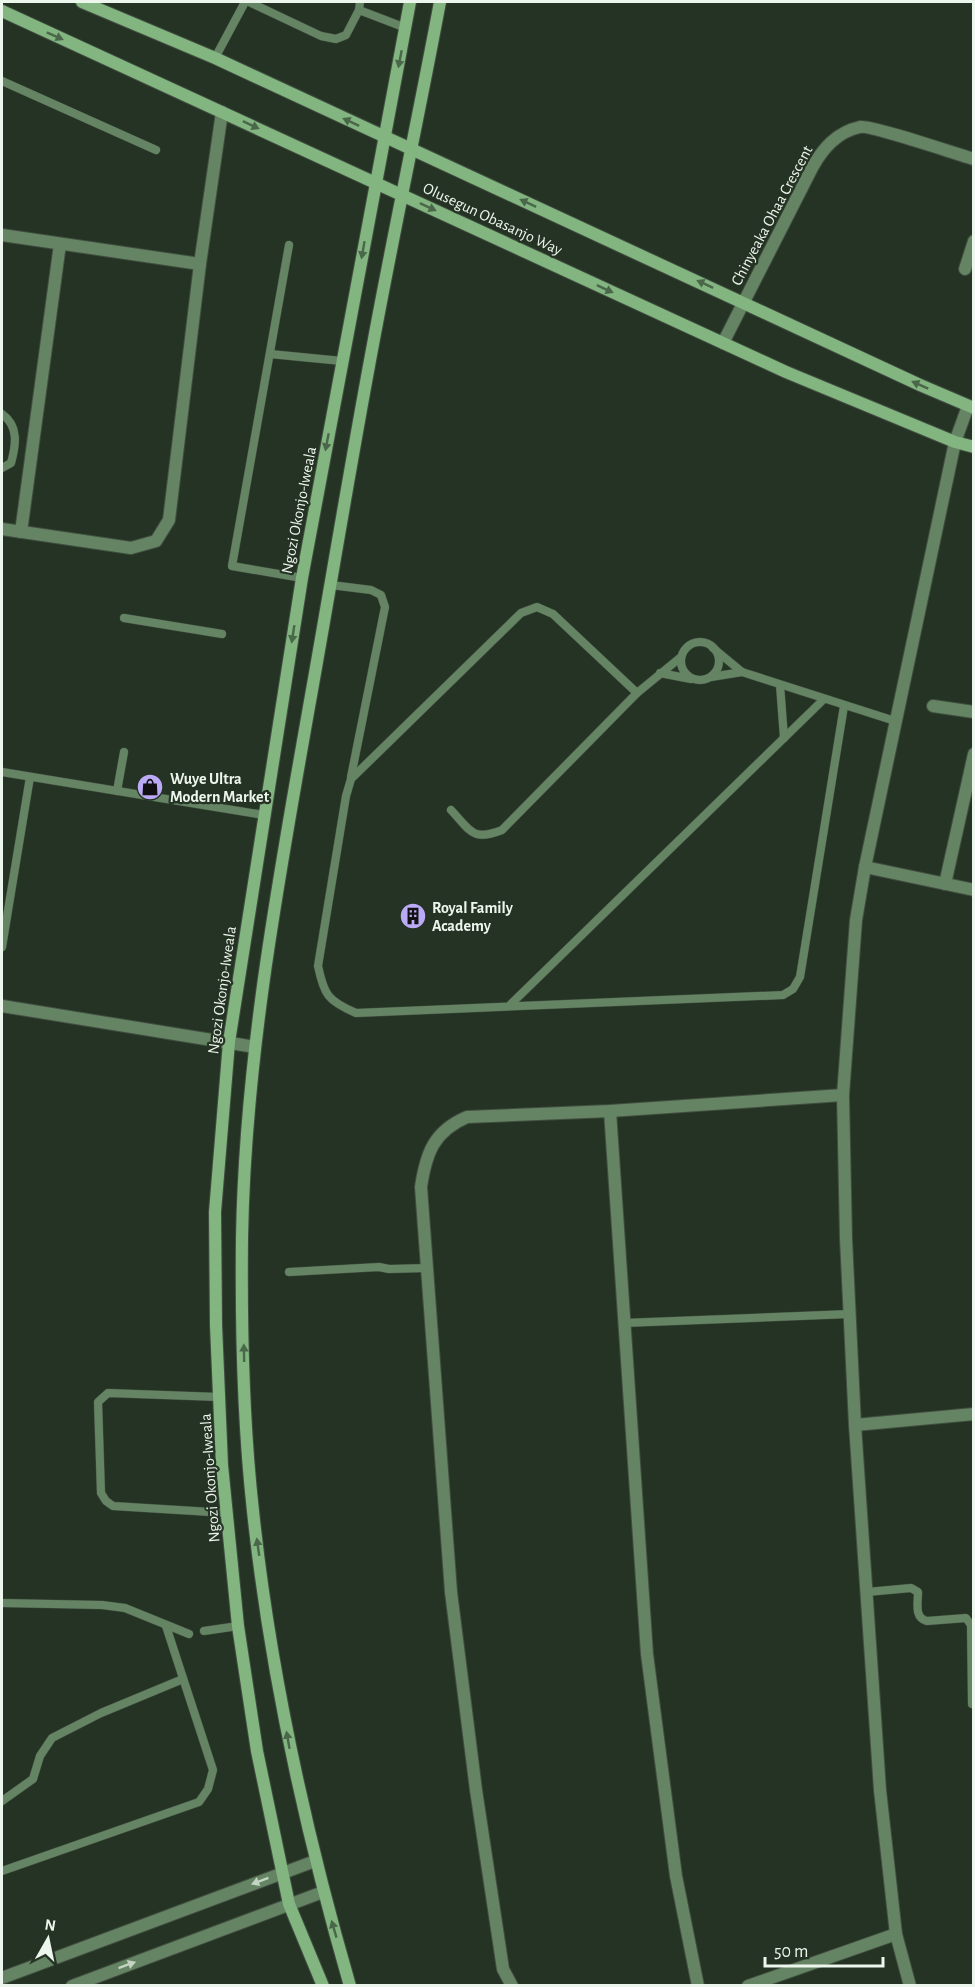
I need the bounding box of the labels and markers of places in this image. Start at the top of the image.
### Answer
place label: Wuye Ultra Modern Market [170,771,270,805]
shop icon: Wuye Ultra Modern Market [135,772,165,802]
place label: Royal Family Academy [432,900,514,935]
building icon: Royal Family Academy [398,901,428,931]

